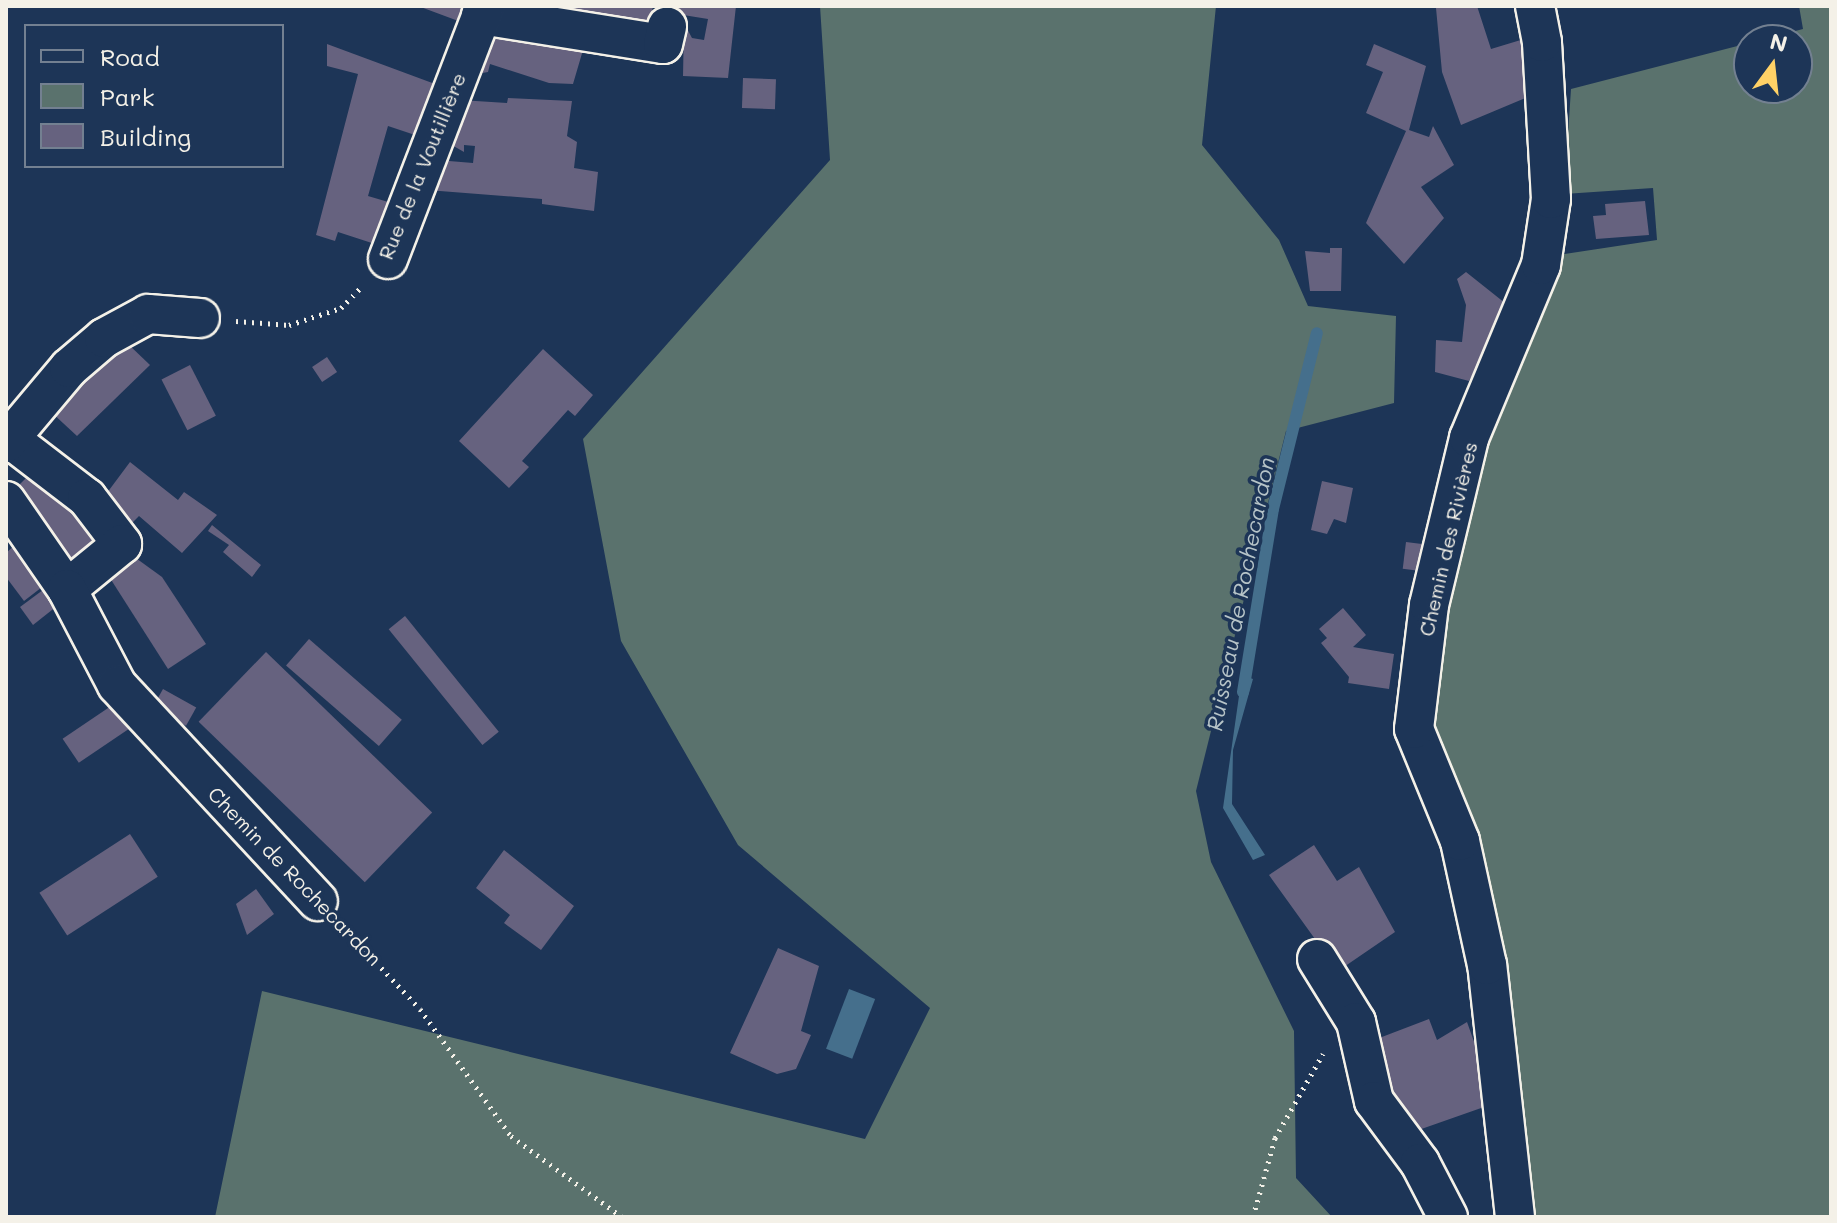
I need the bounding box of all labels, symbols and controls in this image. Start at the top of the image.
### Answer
legend [24,24,284,168]
north arrow [1733,24,1813,104]
text: N [1767,26,1791,58]
text: Road [100,41,160,72]
street label: Rue de la Voutillière [374,69,470,263]
text: Park [100,81,154,112]
text: Building [100,121,191,152]
street label: Chemin des Rivières [1414,439,1482,639]
water label: Ruisseau de Rochecardon [1200,455,1280,733]
street label: Chemin de Rochecardon [203,782,387,970]

